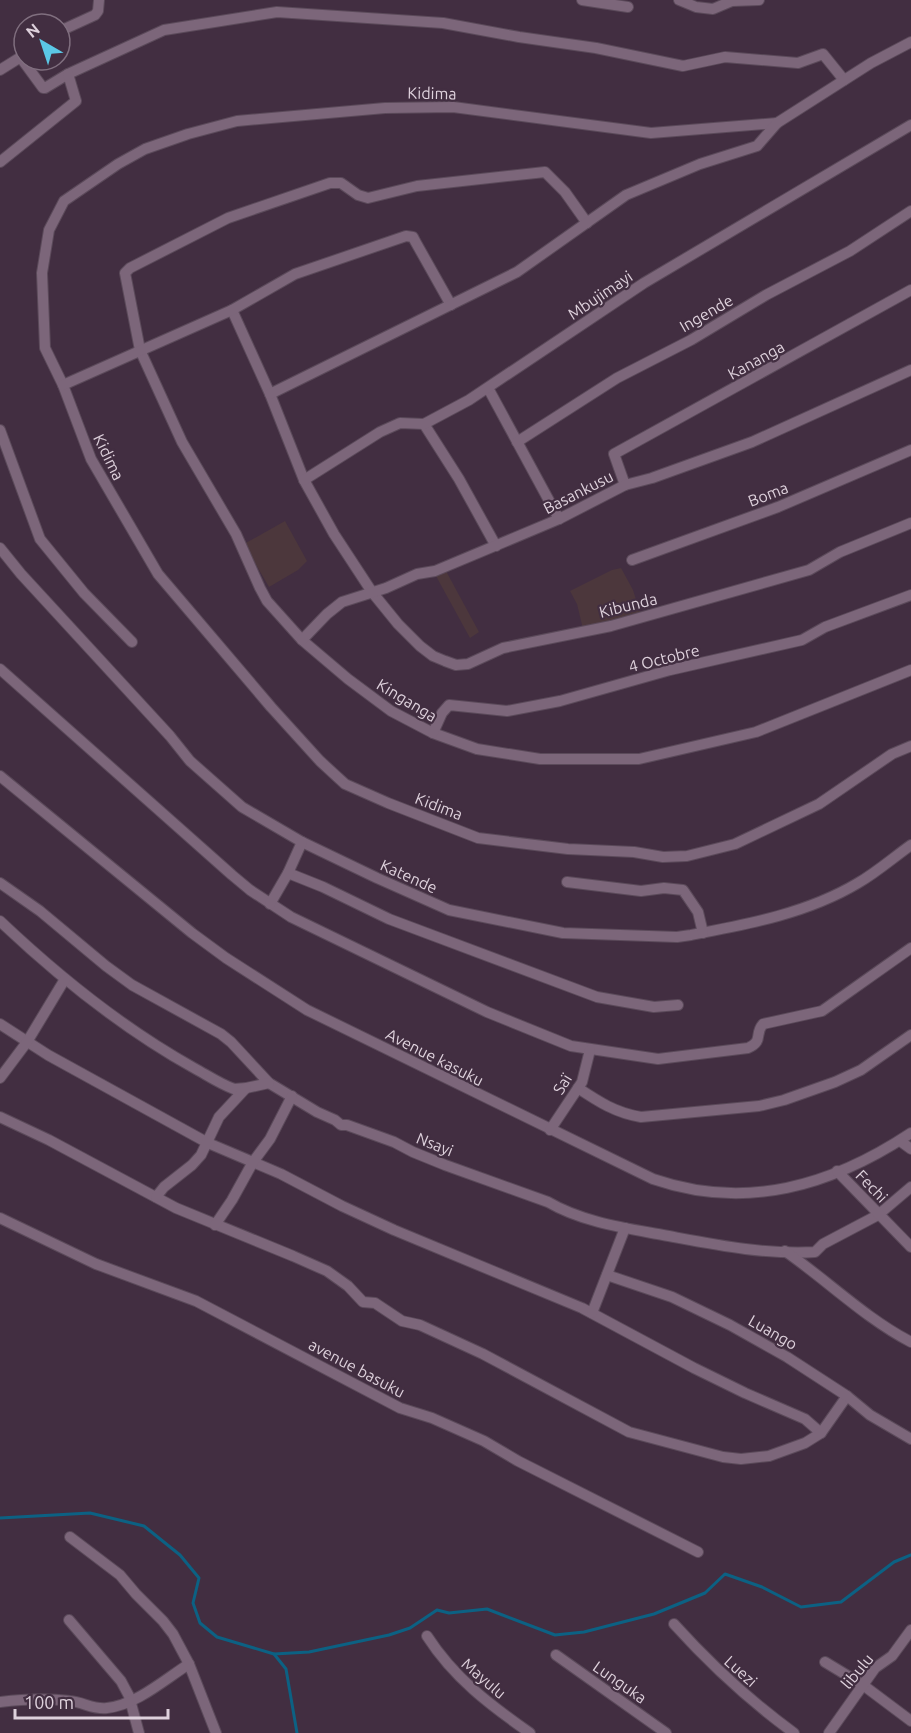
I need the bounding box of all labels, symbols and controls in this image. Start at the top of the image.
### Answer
north arrow [12,12,72,72]
text: N [22,20,43,41]
street label: Kidima [407,84,457,102]
street label: Mbujimayi [564,267,636,323]
street label: Ingende [676,291,736,335]
street label: Kananga [725,337,787,383]
street label: Kidima [90,431,128,483]
street label: Basankusu [540,467,616,517]
street label: Boma [745,478,791,510]
street label: Kibunda [597,589,659,621]
street label: 4 Octobre [627,641,701,675]
street label: Kinganga [374,675,440,725]
street label: Kidima [413,789,465,823]
street label: Katende [378,855,440,897]
street label: Avenue kasuku [383,1025,487,1089]
street label: Saï [549,1070,576,1097]
street label: Nsayi [414,1129,456,1159]
street label: Fechi [852,1166,892,1206]
street label: Luango [745,1311,801,1353]
street label: avenue basuku [306,1335,408,1401]
street label: libulu [837,1650,877,1692]
street label: Luezi [721,1652,761,1690]
street label: Mayulu [458,1654,510,1702]
street label: Lunguka [590,1657,650,1707]
scale bar [15,1682,168,1720]
text: 100 m [24,1692,74,1712]

